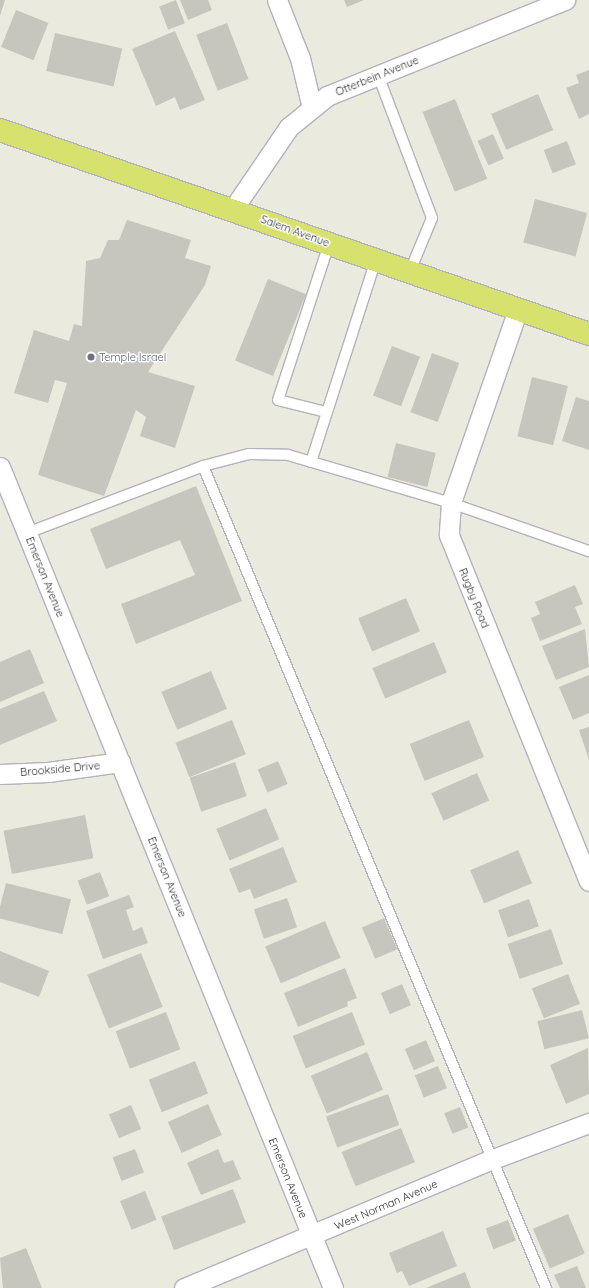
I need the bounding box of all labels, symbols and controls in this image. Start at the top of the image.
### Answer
street label: Otterbein Avenue [334,53,420,99]
street label: Salem Avenue [259,212,331,250]
place label: Temple Israel [99,350,166,364]
marker: Temple Israel [86,352,96,362]
street label: Emerson Avenue [23,535,67,619]
street label: Rugby Road [456,566,492,630]
street label: Brookside Drive [20,759,100,779]
street label: Emerson Avenue [145,835,189,919]
street label: Emerson Avenue [266,1136,310,1220]
street label: West Norman Avenue [332,1177,440,1233]

